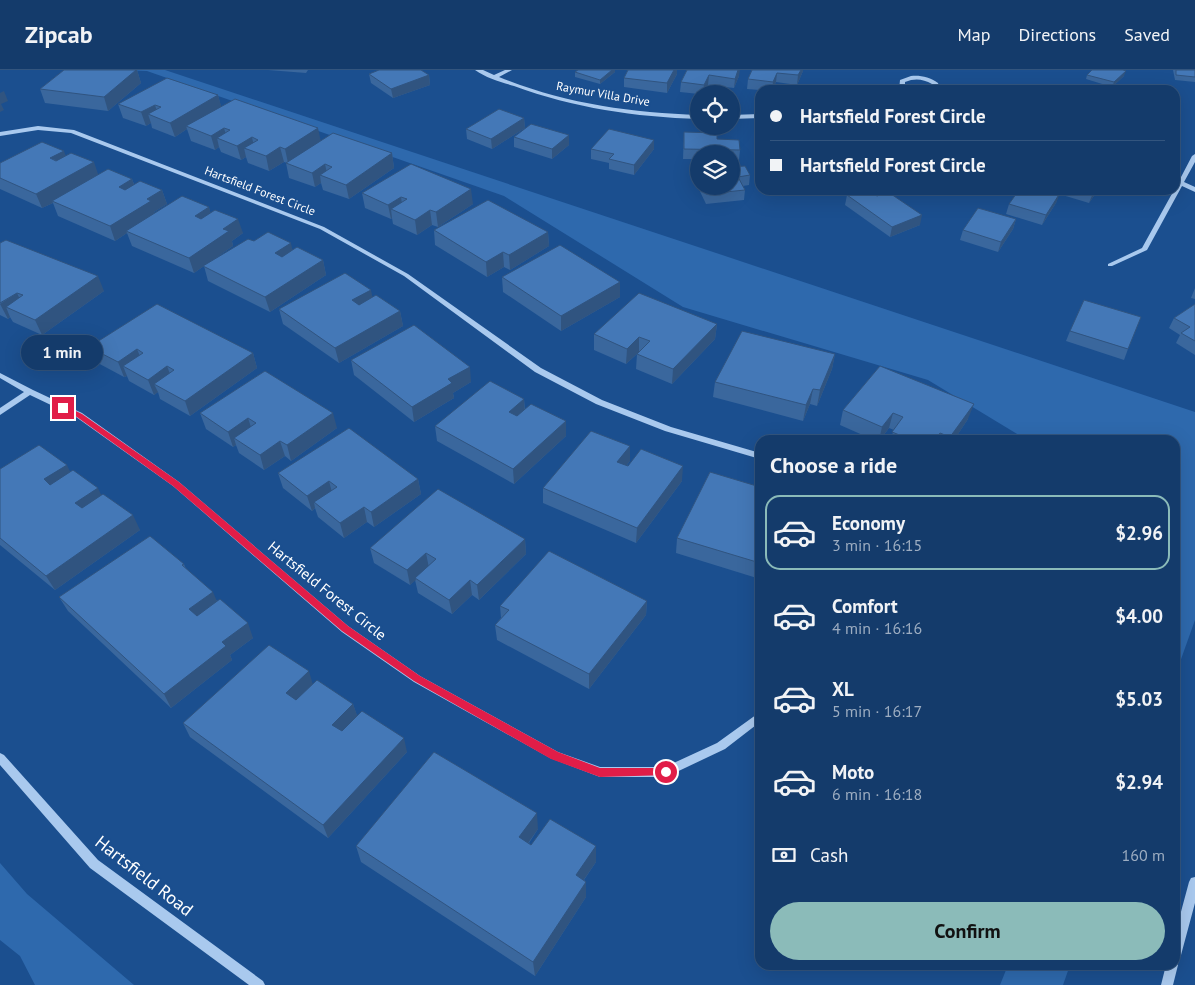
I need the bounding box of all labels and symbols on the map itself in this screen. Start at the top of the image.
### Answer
street label: Raymur Villa Drive [555,78,651,109]
street label: Hartsfield Forest Circle [203,162,318,219]
callout: 1 min [22,336,104,370]
route end [52,397,74,419]
street label: Hartsfield Forest Circle [264,537,390,644]
route start [655,761,677,783]
street label: Hartsfield Road [91,830,198,921]

